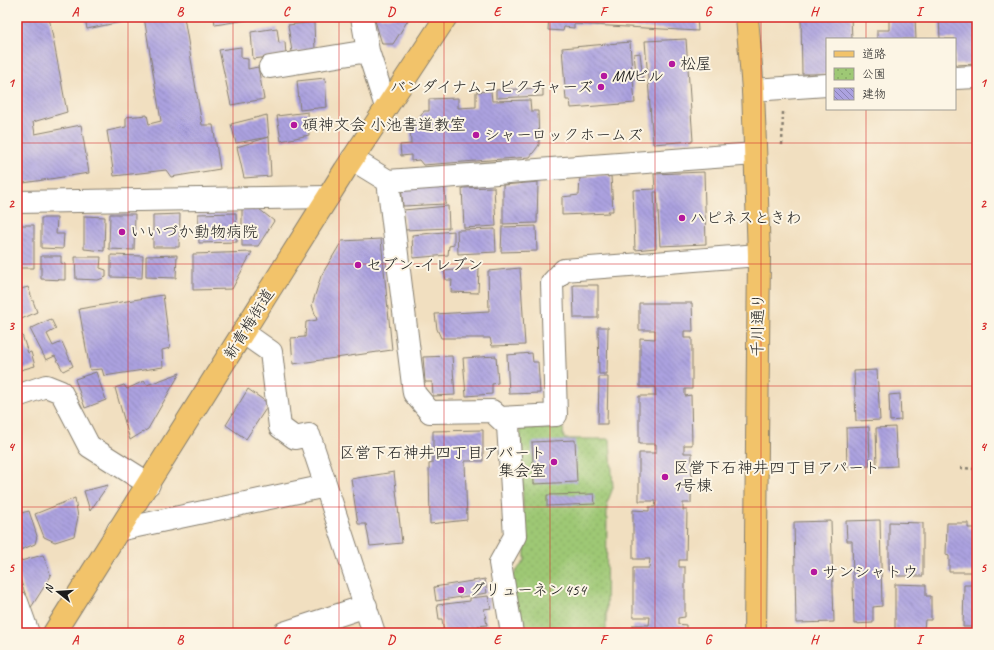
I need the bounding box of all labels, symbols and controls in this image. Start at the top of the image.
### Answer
text: A [72,4,80,20]
text: B [177,4,185,20]
text: C [283,4,291,20]
text: D [387,4,396,20]
text: E [494,4,503,20]
text: F [600,4,609,20]
text: G [705,4,713,20]
text: H [810,4,820,20]
text: I [916,4,925,20]
legend [826,38,956,110]
text: 道路 [862,46,886,62]
place label: 松屋 [680,54,712,74]
marker: 松屋 [667,59,677,69]
place label: MNビル [612,66,664,86]
text: 公園 [862,66,886,82]
marker: MNビル [599,71,609,81]
text: 1 [8,75,16,91]
text: 1 [980,75,988,91]
place label: バンダイナムコピクチャーズ [390,77,593,97]
marker: バンダイナムコピクチャーズ [596,82,606,92]
text: 建物 [862,86,886,102]
place label: 碩神文会 小池書道教室 [302,115,466,135]
marker: 碩神文会 小池書道教室 [289,120,299,130]
place label: シャーロックホームズ [484,125,643,145]
marker: シャーロックホームズ [471,130,481,140]
text: 2 [8,196,15,212]
text: 2 [980,196,987,212]
place label: ハピネスときわ [690,208,802,228]
marker: ハピネスときわ [677,213,687,223]
place label: いいづか動物病院 [130,222,258,242]
marker: いいづか動物病院 [117,227,127,237]
place label: セブン-イレブン [366,255,483,275]
marker: セブン-イレブン [353,260,363,270]
street label: 新青梅街道 [219,285,279,363]
street label: 千川通り [747,293,769,357]
text: 3 [8,318,15,334]
text: 3 [980,318,987,334]
text: 4 [8,439,16,455]
text: 4 [980,439,988,455]
place label: 区営下石神井四丁目アパート 集会室 [339,443,546,481]
marker: 区営下石神井四丁目アパート 集会室 [549,457,559,467]
place label: 区営下石神井四丁目アパート 1号棟 [673,458,880,496]
marker: 区営下石神井四丁目アパート 1号棟 [660,472,670,482]
text: 5 [8,560,15,576]
text: 5 [980,560,987,576]
place label: サンシャトウ [822,562,918,582]
marker: サンシャトウ [809,567,819,577]
north arrow [38,572,78,612]
place label: グリューネン454 [469,580,588,600]
text: N [41,582,57,594]
marker: グリューネン454 [456,585,466,595]
text: A [72,632,80,648]
text: B [177,632,185,648]
text: C [283,632,291,648]
text: D [387,632,396,648]
text: E [494,632,503,648]
text: F [600,632,609,648]
text: G [705,632,713,648]
text: H [810,632,820,648]
text: I [916,632,925,648]

